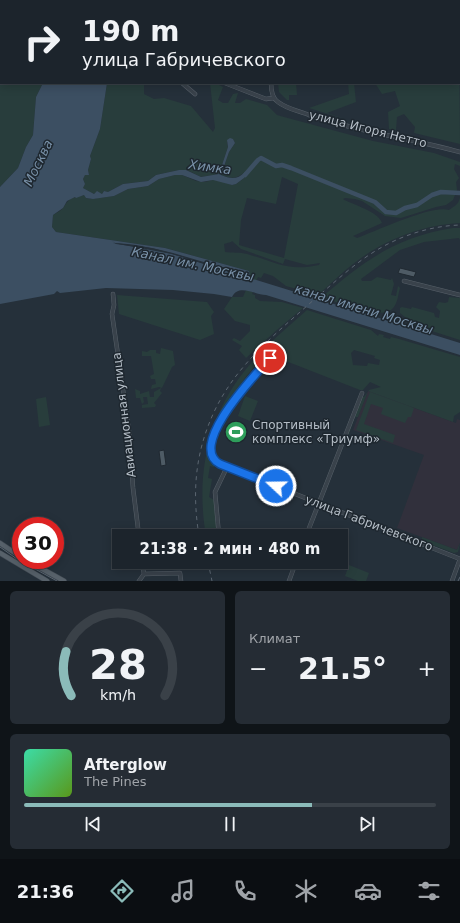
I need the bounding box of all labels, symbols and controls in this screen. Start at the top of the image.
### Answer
text: 190 m [82,15,179,48]
icon: right [16,16,68,68]
text: улица Габричевского [82,49,286,70]
street label: улица Игоря Нетто [308,108,428,150]
water label: Москва [20,137,56,189]
water label: Химка [187,156,232,177]
water label: Канал им. Москвы [130,244,256,284]
water label: канал имени Москвы [293,281,435,337]
pin [253,341,287,375]
icon: arrive [259,347,281,369]
street label: Авиационная улица [109,352,139,478]
place label: Спортивный комплекс «Триумф» [252,418,380,446]
sports icon: Спортивный комплекс «Триумф» [223,419,249,445]
position arrow [255,465,297,507]
street label: улица Габричевского [303,492,435,554]
speed limit sign: 30 [12,517,64,569]
text: 21:38 · 2 мин · 480 m [140,540,321,558]
text: Климат [249,631,300,646]
text: 28 [89,639,146,688]
text: 21.5° [298,651,387,686]
text: − [249,656,267,681]
text: + [418,656,436,681]
text: km/h [99,686,136,702]
text: Afterglow [84,756,167,774]
text: The Pines [84,774,147,789]
icon: previous [82,813,104,835]
icon: pause [219,813,241,835]
icon: next [356,813,378,835]
icon: directions [108,877,136,905]
icon: music [169,877,197,905]
icon: phone [231,877,259,905]
icon: climate [292,877,320,905]
icon: car [354,877,382,905]
icon: filters [415,877,443,905]
text: 21:36 [17,881,74,902]

